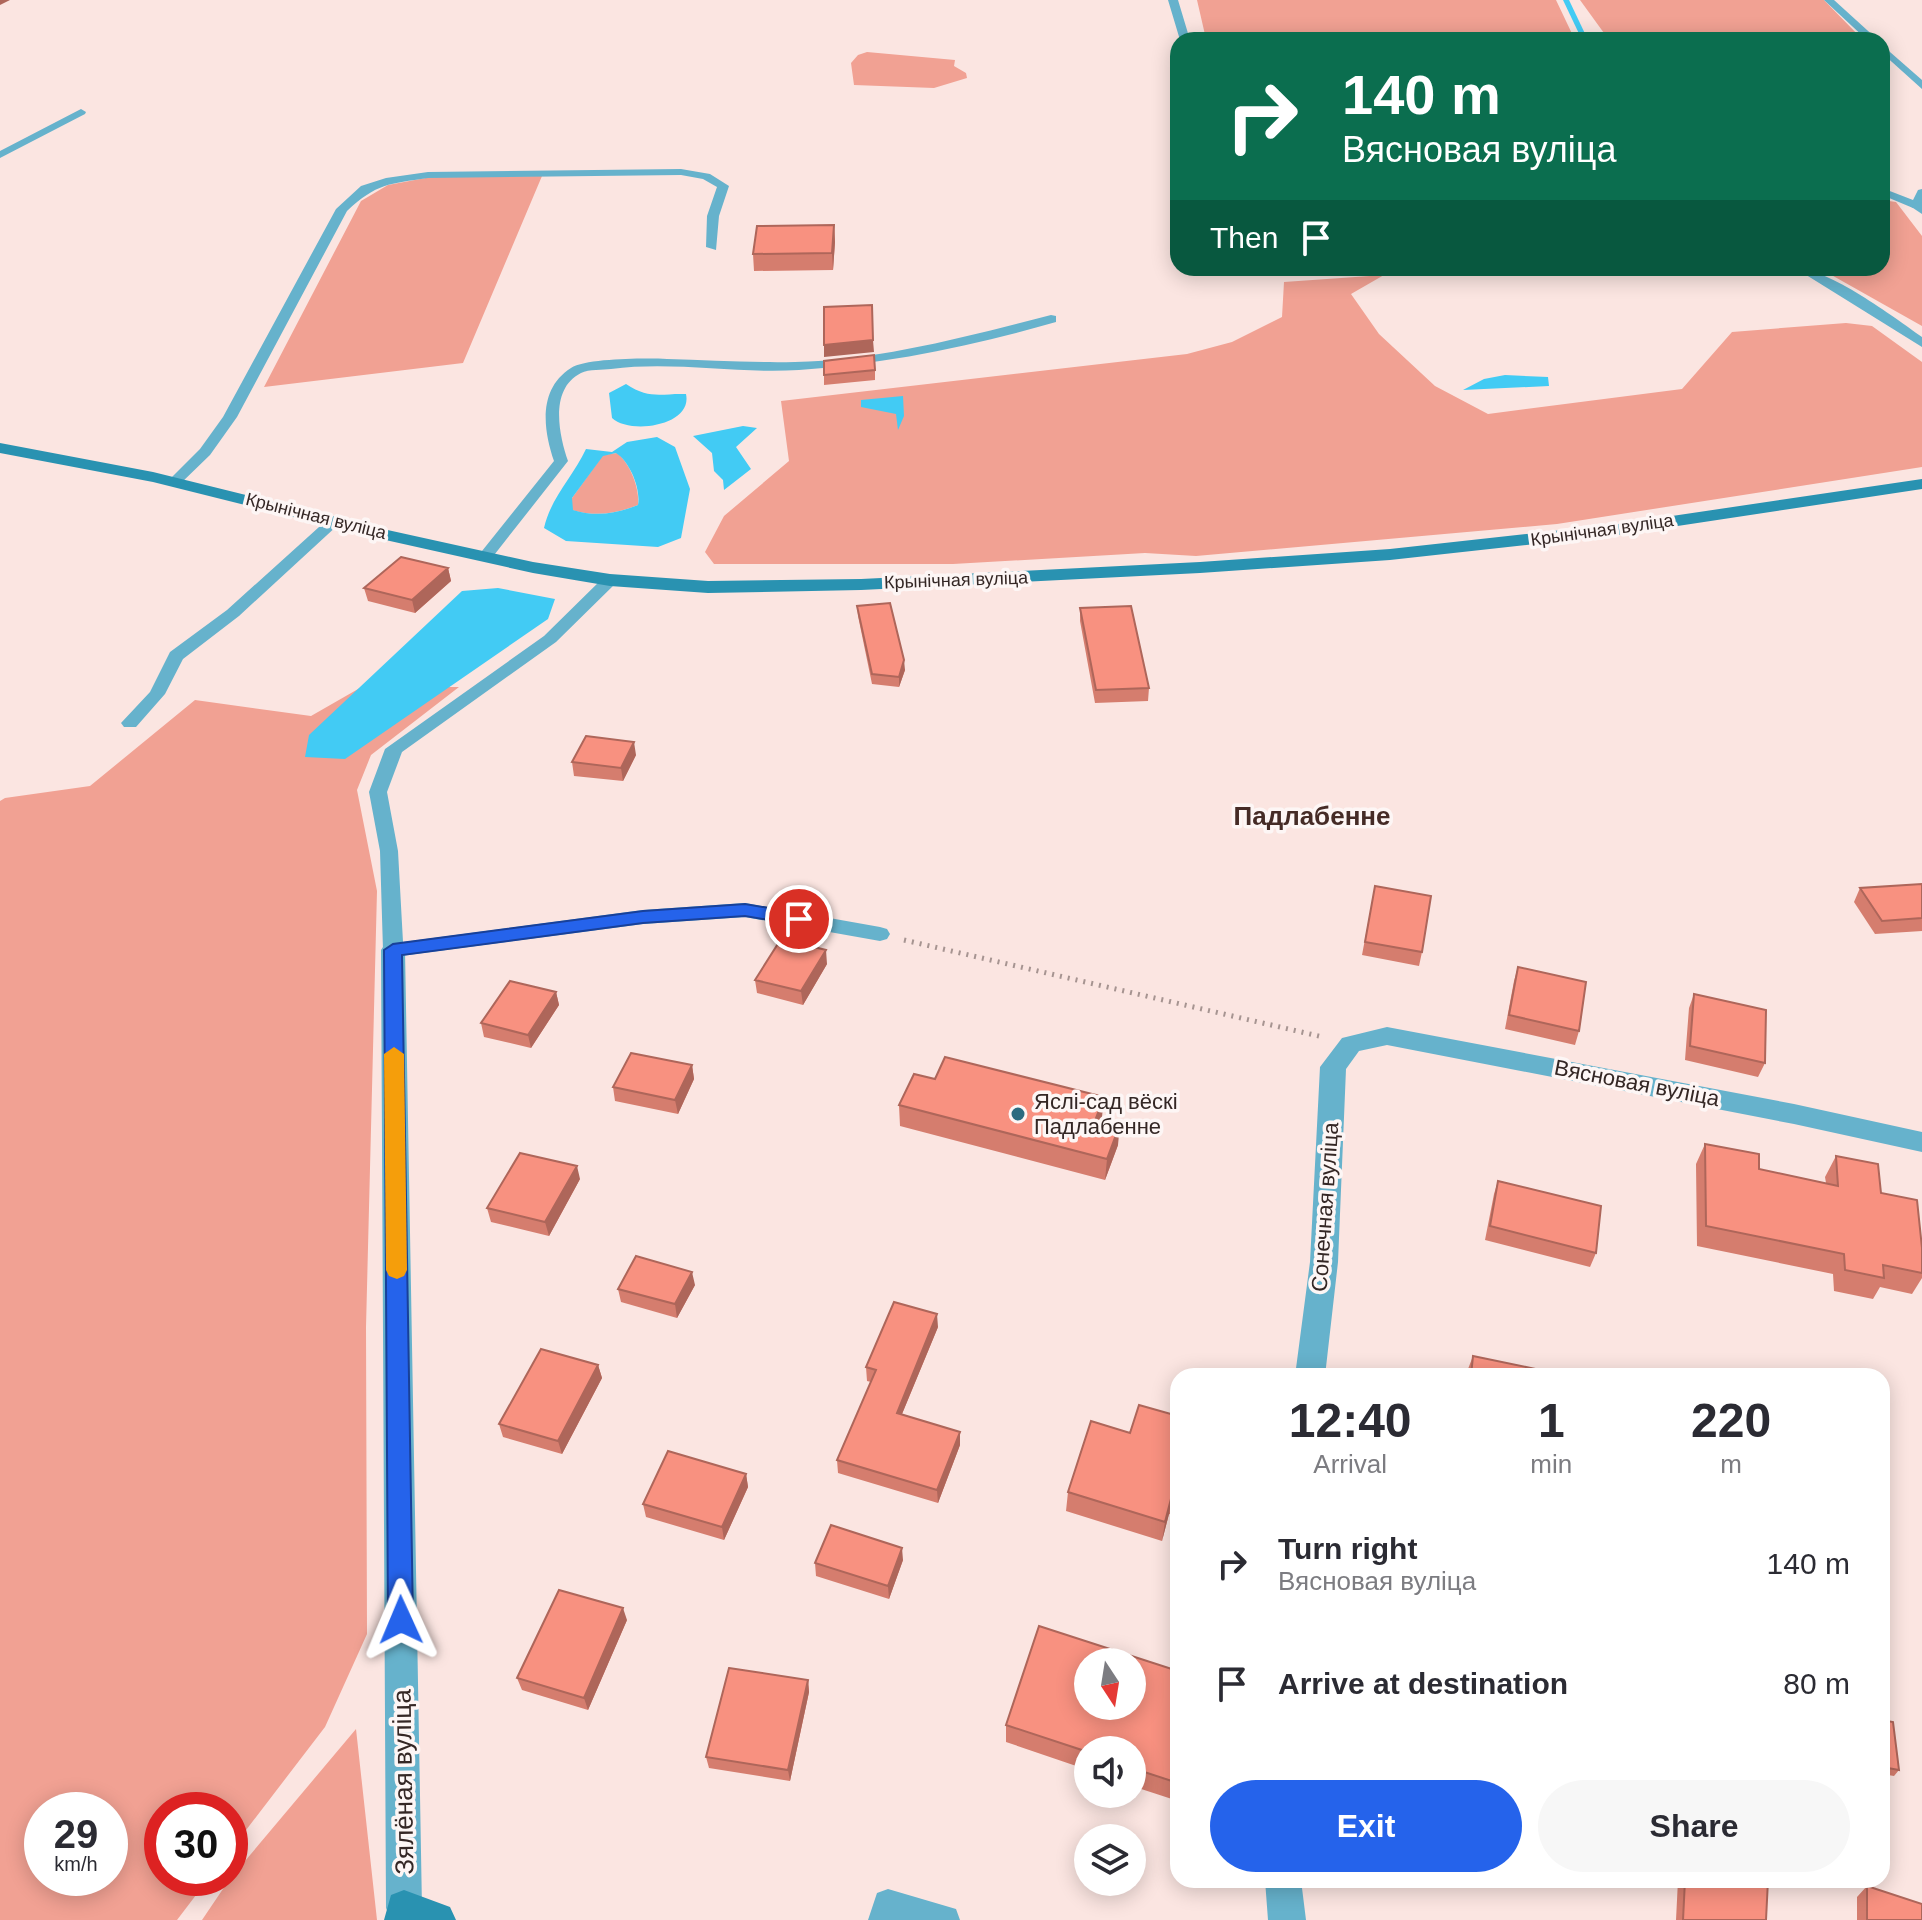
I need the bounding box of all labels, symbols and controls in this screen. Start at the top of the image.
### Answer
text: 140 m [1342,63,1501,126]
icon: right [1210,64,1314,168]
text: Вясновая вуліца [1342,129,1616,170]
icon: arrive [1294,216,1338,260]
text: Then [1210,221,1278,254]
street label: Крынічная вуліца [244,489,389,543]
street label: Крынічная вуліца [1529,510,1676,550]
street label: Крынічная вуліца [884,567,1029,593]
district label: Падлабенне [1233,801,1391,831]
pin [765,885,833,953]
icon: arrive [777,897,821,941]
street label: Вясновая вуліца [1552,1055,1722,1111]
place label: Яслі-сад вёскі Падлабенне [1034,1089,1178,1139]
marker: Яслі-сад вёскі Падлабенне [1009,1105,1027,1123]
street label: Сонечная вуліца [1307,1121,1343,1293]
text: 12:40 [1289,1394,1412,1447]
text: 1 [1538,1394,1565,1447]
text: 220 [1691,1394,1771,1447]
text: Arrival [1313,1449,1387,1479]
text: min [1530,1449,1572,1479]
text: m [1720,1449,1742,1479]
text: Turn right [1278,1532,1417,1565]
icon: right [1210,1542,1254,1586]
text: 140 m [1767,1547,1850,1580]
text: Вясновая вуліца [1278,1566,1476,1596]
position arrow [359,1578,443,1662]
north arrow [1074,1648,1146,1720]
map controls [1074,1648,1146,1896]
icon: arrive [1210,1662,1254,1706]
text: Arrive at destination [1278,1667,1568,1700]
text: 80 m [1783,1667,1850,1700]
street label: Зялёная вуліца [386,1688,420,1875]
button: sound [1074,1736,1146,1808]
button: Exit [1210,1780,1522,1872]
button: Share [1538,1780,1850,1872]
speed limit sign: 30 [144,1792,248,1896]
text: 29 [54,1812,98,1856]
button: layers [1074,1824,1146,1896]
text: km/h [54,1853,98,1875]

